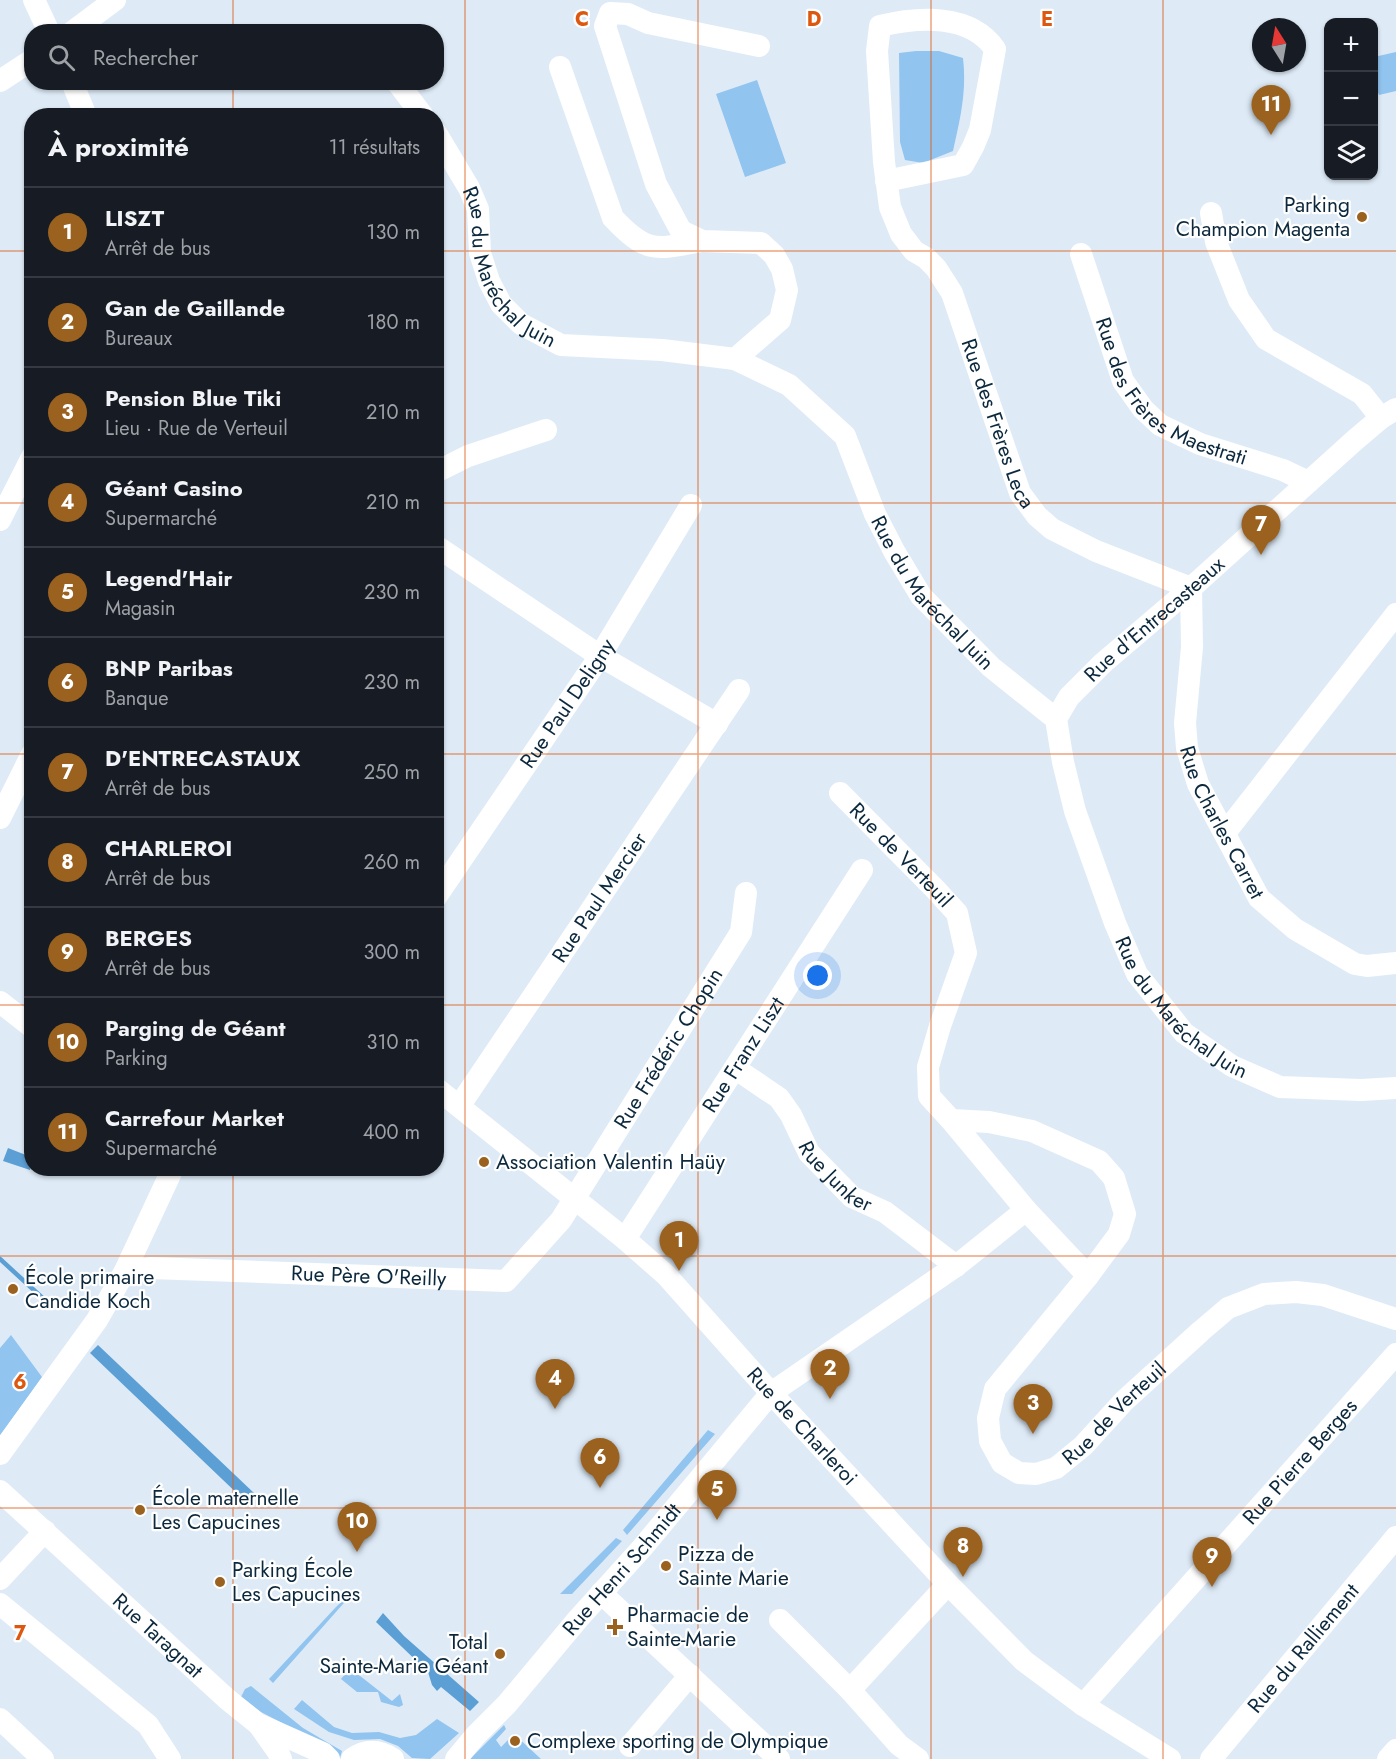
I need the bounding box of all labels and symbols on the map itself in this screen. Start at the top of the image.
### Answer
text: C [575,5,589,34]
text: D [807,5,821,34]
text: E [1041,5,1053,34]
north arrow [1252,18,1306,72]
pin: 11 [1252,86,1290,135]
street label: Rue du Maréchal Juin [455,181,561,355]
place label: Parking Champion Magenta [1176,190,1350,244]
marker: Parking Champion Magenta [1355,210,1369,224]
street label: Rue des Frères Maestrati [1088,313,1251,473]
street label: Rue des Frères Leca [954,335,1042,515]
pin: 7 [1242,506,1280,555]
street label: Rue du Maréchal Juin [863,510,1001,677]
street label: Rue d'Entrecasteaux [1077,550,1231,689]
street label: Rue Paul Deligny [513,632,622,774]
street label: Rue Charles Carret [1172,742,1272,904]
street label: Rue de Verteuil [843,796,960,914]
street label: Rue Paul Mercier [545,826,655,969]
street label: Rue du Maréchal Juin [1107,932,1252,1086]
your location [803,961,832,990]
street label: Rue Frédéric Chopin [607,962,730,1135]
street label: Rue Franz Liszt [695,991,792,1119]
street label: Rue Junker [790,1136,878,1220]
place label: Association Valentin Haüy [496,1147,726,1177]
marker: Association Valentin Haüy [477,1155,491,1169]
pin: 1 [660,1222,698,1271]
street label: Rue Père O'Reilly [291,1258,448,1294]
place label: École primaire Candide Koch [25,1262,154,1316]
marker: École primaire Candide Koch [6,1282,20,1296]
pin: 2 [810,1350,850,1399]
street label: Rue de Verteuil [1056,1355,1173,1472]
pin: 4 [536,1360,574,1409]
street label: Rue de Charleroi [740,1361,864,1492]
text: 6 [13,1368,27,1397]
pin: 3 [1014,1384,1052,1434]
street label: Rue Pierre Berges [1236,1392,1364,1531]
pin: 6 [580,1438,620,1488]
pin: 5 [698,1470,736,1520]
place label: École maternelle Les Capucines [152,1483,299,1537]
street label: Rue Henri Schmidt [555,1497,688,1642]
pin: 10 [338,1502,376,1552]
marker: École maternelle Les Capucines [133,1503,147,1517]
pin: 8 [944,1528,982,1577]
pin: 9 [1192,1538,1232,1587]
place label: Pizza de Sainte Marie [678,1539,789,1593]
place label: Parking École Les Capucines [232,1555,360,1609]
marker: Pizza de Sainte Marie [659,1559,673,1573]
marker: Parking École Les Capucines [213,1575,227,1589]
street label: Rue du Ralliement [1240,1577,1366,1720]
street label: Rue Taragnat [106,1586,210,1685]
place label: Pharmacie de Sainte-Marie [627,1600,749,1654]
text: 7 [14,1619,27,1648]
marker: Pharmacie de Sainte-Marie [608,1620,622,1634]
place label: Total Sainte-Marie Géant [319,1627,488,1681]
marker: Total Sainte-Marie Géant [493,1647,507,1661]
place label: Complexe sporting de Olympique [527,1726,829,1756]
marker: Complexe sporting de Olympique [508,1734,522,1748]

